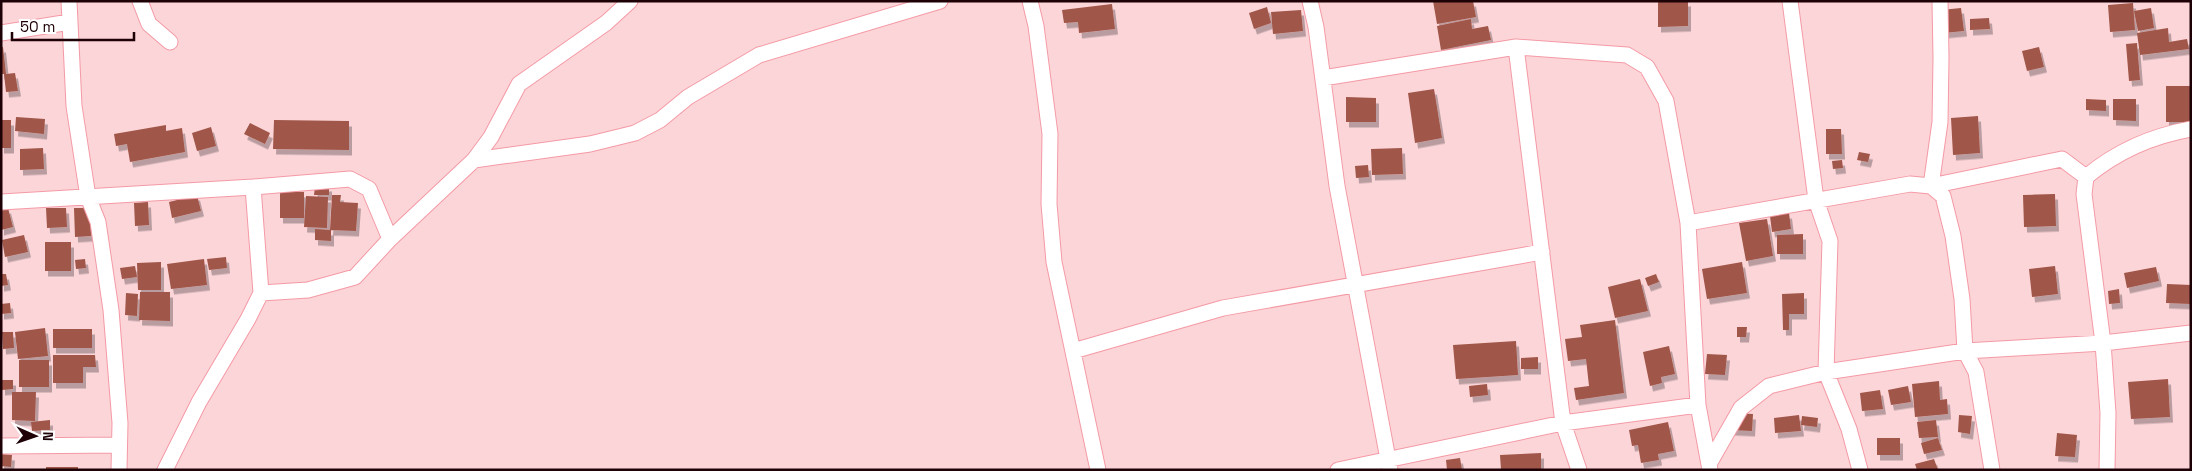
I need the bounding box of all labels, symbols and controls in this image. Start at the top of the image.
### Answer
scale bar [12,10,135,42]
text: 50 m [20,17,55,36]
north arrow [10,411,60,461]
text: N [39,431,57,441]

